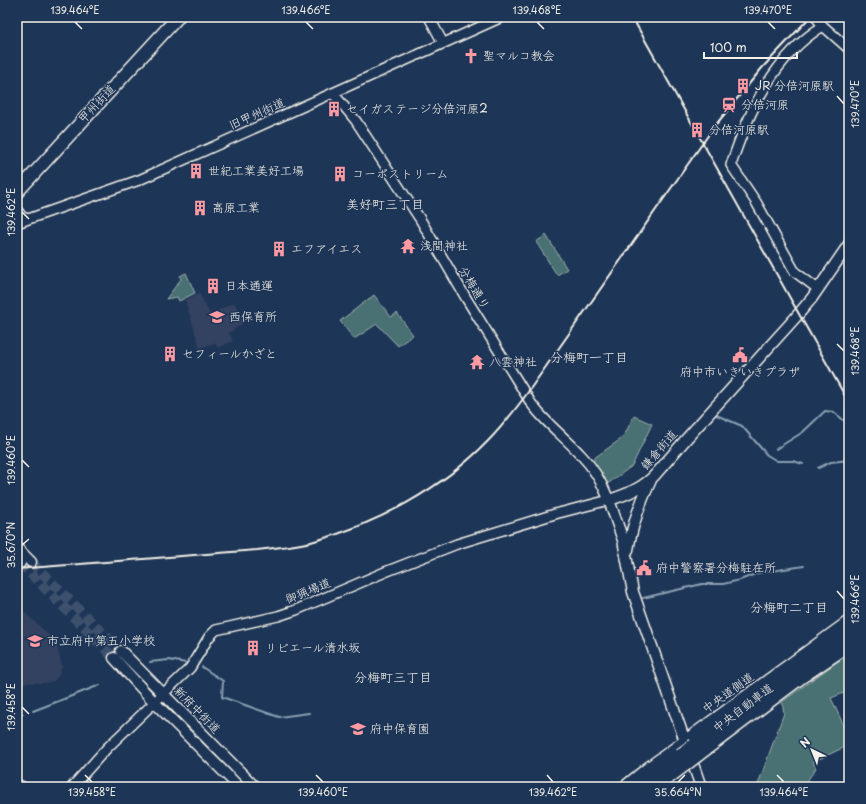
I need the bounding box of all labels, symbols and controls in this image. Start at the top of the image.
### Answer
text: 139.464°E [50,2,100,17]
text: 139.466°E [281,2,331,17]
text: 139.468°E [513,2,561,17]
text: 139.470°E [744,2,792,17]
scale bar [704,34,797,60]
text: 100 m [710,38,747,56]
place label: 聖マルコ教会 [483,46,555,64]
church icon: 聖マルコ教会 [462,47,480,65]
place label: JR 分倍河原駅 [755,76,834,94]
building icon: JR 分倍河原駅 [734,77,752,95]
street label: 甲州街道 [73,80,119,127]
text: 139.470°E [847,80,862,128]
street label: 旧甲州街道 [226,93,288,134]
place label: 分倍河原 [741,95,789,113]
station icon: 分倍河原 [720,96,738,114]
place label: セイガステージ分倍河原2 [346,99,488,117]
building icon: セイガステージ分倍河原2 [325,100,343,118]
place label: 分倍河原駅 [709,120,769,138]
building icon: 分倍河原駅 [688,121,706,139]
place label: 世紀工業美好工場 [208,161,304,179]
building icon: 世紀工業美好工場 [187,162,205,180]
place label: コーポストリーム [352,164,448,182]
building icon: コーポストリーム [331,165,349,183]
text: 139.462°E [3,188,18,236]
district label: 美好町三丁目 [346,194,424,213]
place label: 高原工業 [212,198,260,216]
building icon: 高原工業 [191,199,209,217]
place label: 浅間神社 [420,236,468,254]
temple icon: 浅間神社 [399,237,417,255]
place label: エフアイエス [291,239,362,257]
building icon: エフアイエス [270,240,288,258]
street label: 分梅通り [455,262,495,313]
place label: 日本通運 [225,276,273,294]
building icon: 日本通運 [204,277,222,295]
place label: 西保育所 [229,307,277,325]
school or university icon: 西保育所 [208,308,226,326]
text: 139.468°E [847,327,862,375]
place label: セフィールかざと [182,344,277,362]
building icon: セフィールかざと [161,345,179,363]
public building icon: 府中市いきいきプラザ [731,346,749,364]
district label: 分梅町一丁目 [550,347,628,366]
place label: 八雲神社 [489,352,537,370]
temple icon: 八雲神社 [468,353,486,371]
place label: 府中市いきいきプラザ [680,362,800,380]
street label: 鎌倉街道 [636,425,681,473]
text: 139.460°E [3,435,18,485]
text: 35.670°N [3,521,18,568]
place label: 府中警察署分梅駐在所 [656,558,776,576]
public building icon: 府中警察署分梅駐在所 [635,559,653,577]
street label: 御猟場道 [282,573,333,607]
text: 139.466°E [847,574,862,624]
district label: 分梅町二丁目 [750,597,828,616]
place label: 市立府中第五小学校 [47,631,155,649]
school or university icon: 市立府中第五小学校 [26,632,44,650]
place label: リビエール清水坂 [265,638,360,656]
building icon: リビエール清水坂 [244,639,262,657]
district label: 分梅町三丁目 [354,667,432,686]
street label: 中央道側道 [698,667,757,717]
street label: 中央自動車道 [708,678,777,736]
street label: 新府中街道 [170,681,225,737]
text: 139.458°E [3,683,18,731]
place label: 府中保育園 [370,719,430,737]
school or university icon: 府中保育園 [349,720,367,738]
north arrow [792,730,832,770]
text: N [796,733,814,752]
text: 139.458°E [68,784,116,799]
text: 139.460°E [298,784,348,799]
text: 139.462°E [529,784,577,799]
text: 35.664°N [654,784,702,799]
text: 139.464°E [759,784,809,799]

